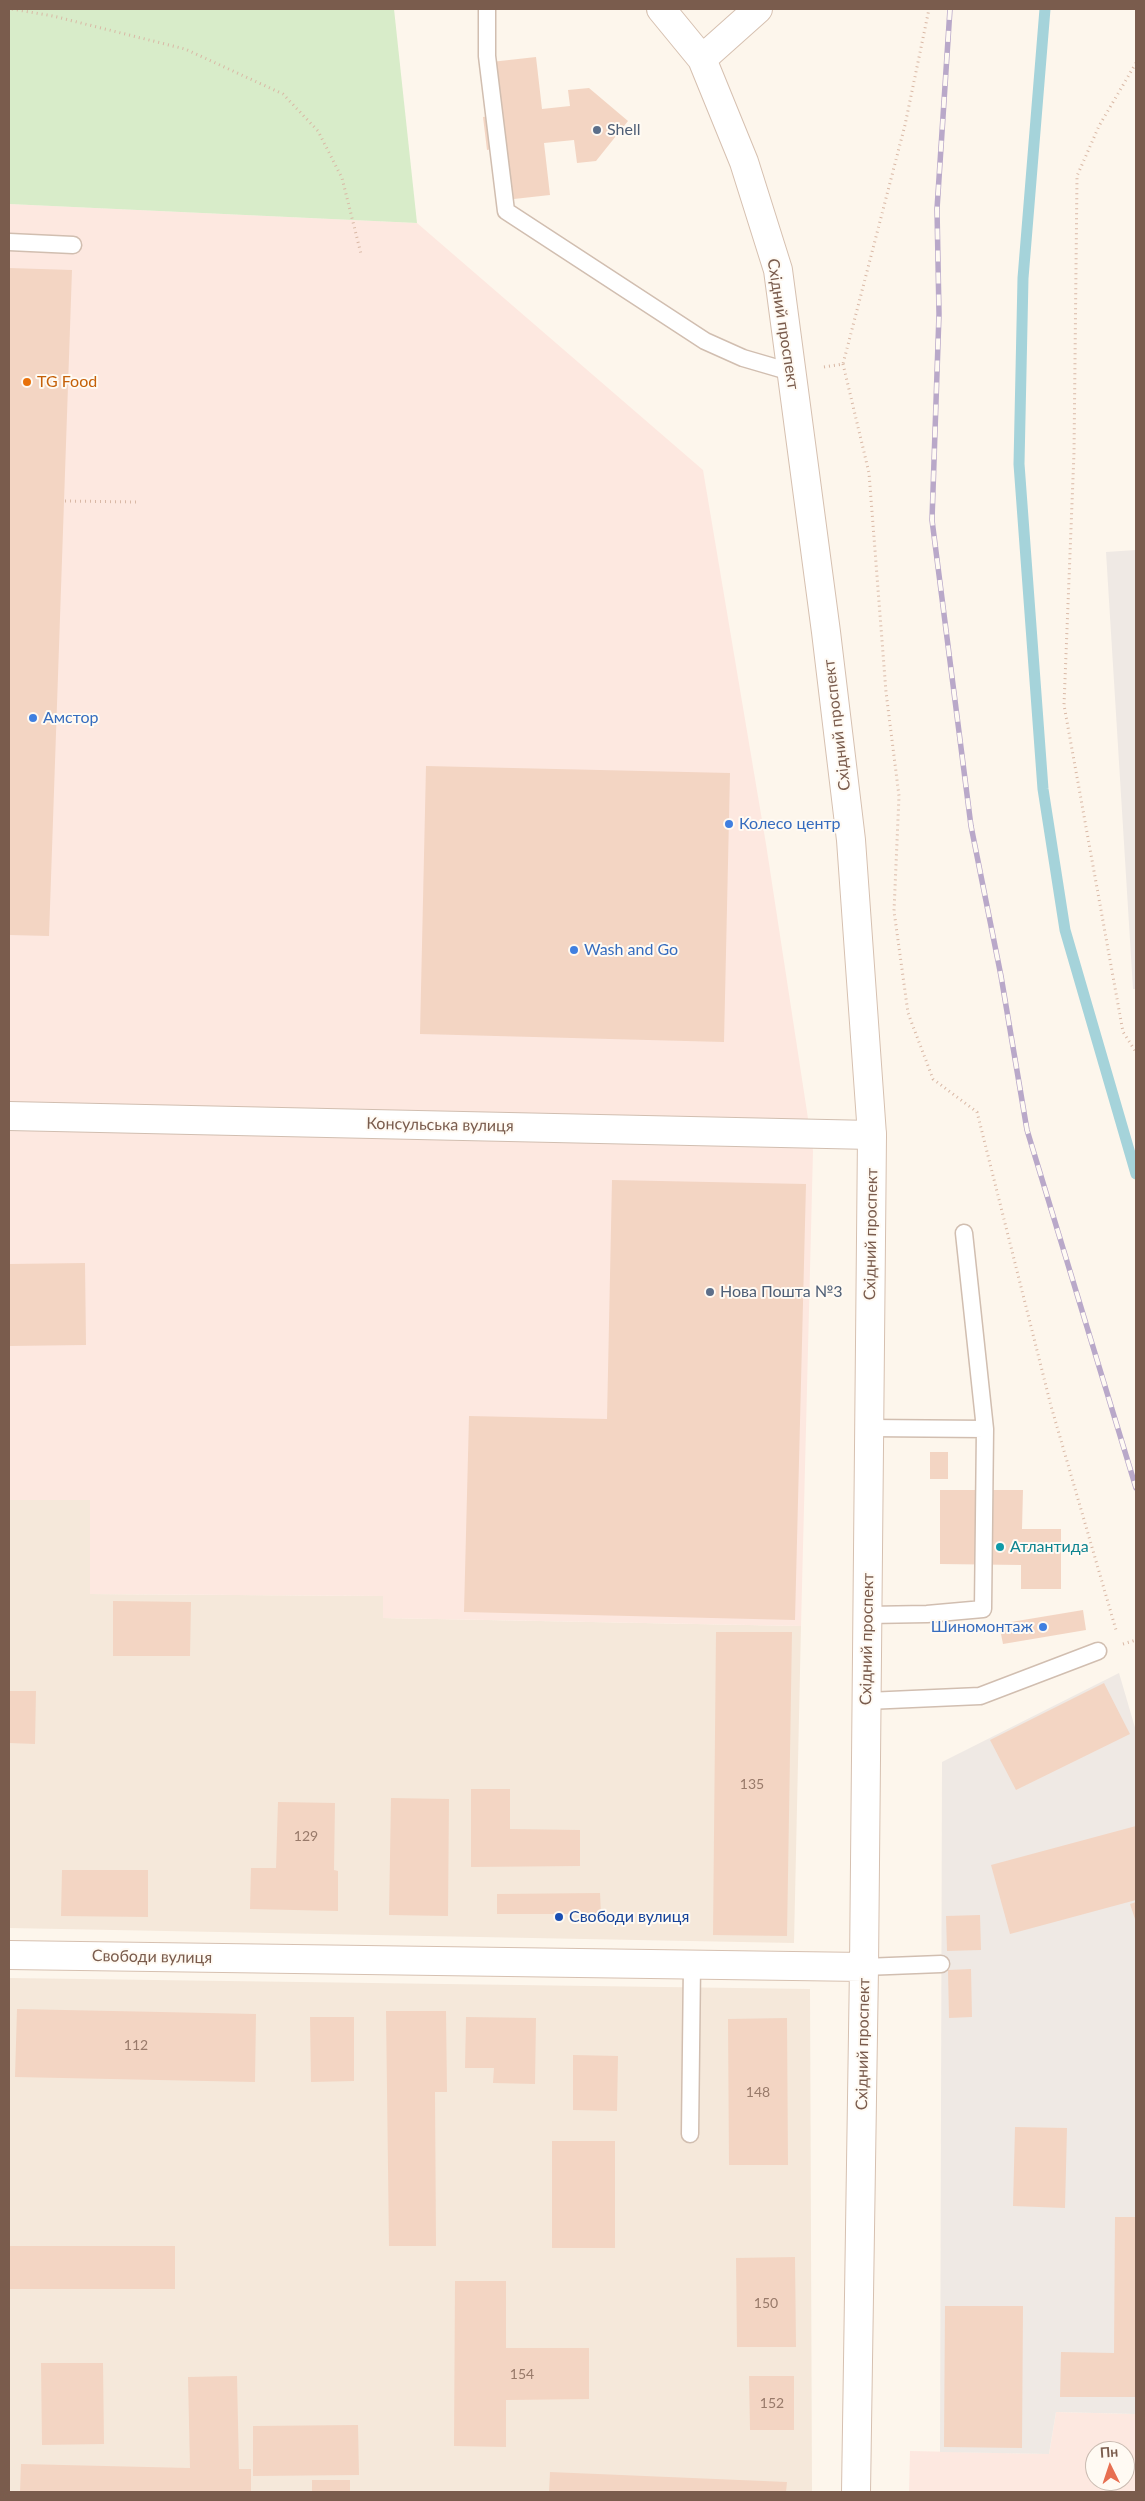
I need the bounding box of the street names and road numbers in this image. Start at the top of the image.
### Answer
street label: Східний проспект [763,257,803,391]
street label: Східний проспект [819,658,855,792]
street label: Консульська вулиця [366,1114,514,1136]
street label: Східний проспект [860,1168,882,1300]
street label: Східний проспект [856,1573,878,1705]
street label: Свободи вулиця [92,1946,212,1968]
street label: Східний проспект [852,1978,874,2110]

